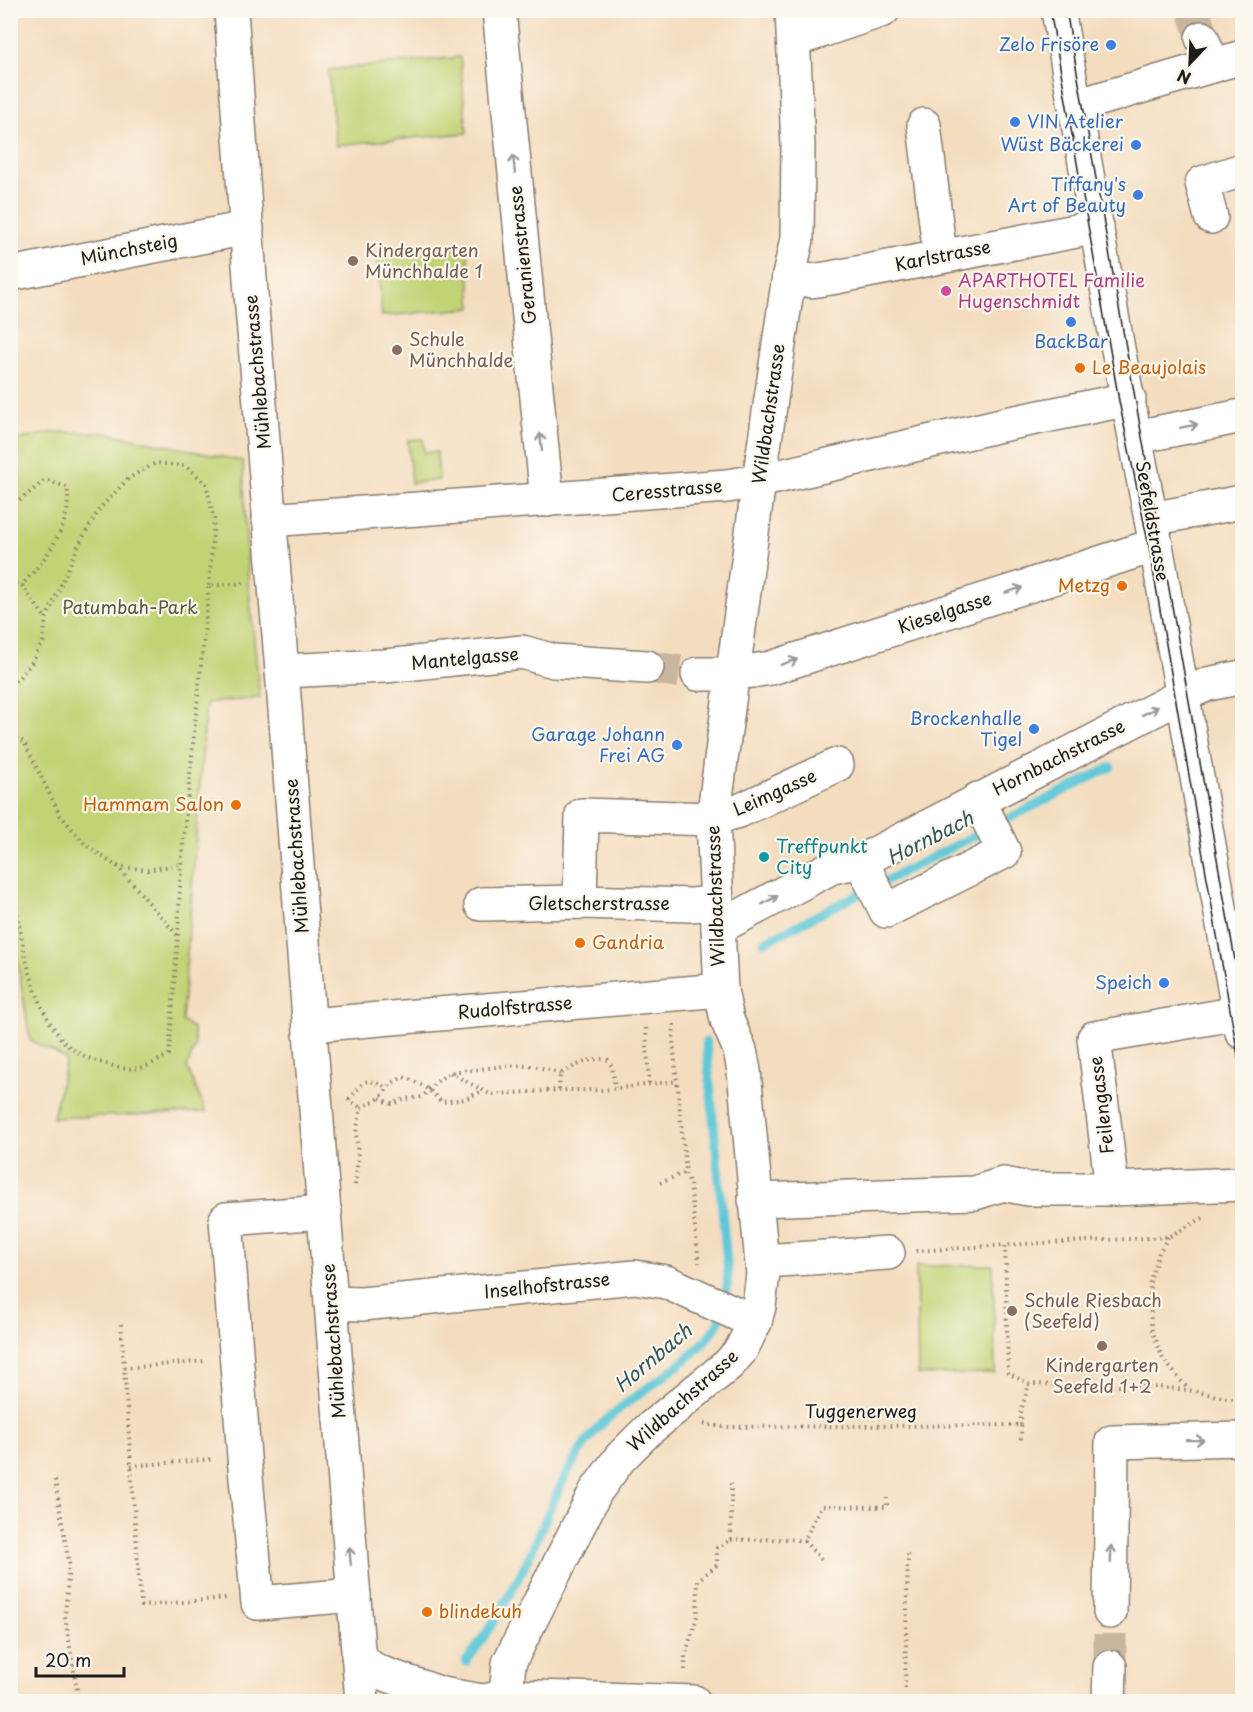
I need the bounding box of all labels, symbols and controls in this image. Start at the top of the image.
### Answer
place label: Zelo Frisöre [999,30,1099,57]
north arrow [1160,33,1220,93]
marker: Zelo Frisöre [1104,38,1118,52]
text: N [1173,64,1194,91]
place label: VIN Atelier [1027,107,1124,134]
marker: VIN Atelier [1008,115,1022,129]
place label: Wüst Bäckerei [1000,130,1124,157]
marker: Wüst Bäckerei [1129,138,1143,152]
one-way arrow [508,155,519,175]
place label: Tiffany's Art of Beauty [1008,170,1126,218]
street label: Geranienstrasse [501,184,542,326]
marker: Tiffany's Art of Beauty [1131,188,1145,202]
street label: Münchsteig [78,226,180,271]
street label: Karlstrasse [893,232,993,277]
place label: Kindergarten Münchhalde 1 [365,236,483,284]
marker: Kindergarten Münchhalde 1 [346,254,360,268]
place label: APARTHOTEL Familie Hugenschmidt [958,266,1145,314]
marker: APARTHOTEL Familie Hugenschmidt [939,284,953,298]
street label: Mühlebachstrasse [236,294,277,451]
marker: BackBar [1064,315,1078,329]
place label: Schule Münchhalde [409,325,513,373]
place label: BackBar [1034,327,1109,354]
street label: Wildbachstrasse [744,342,791,486]
marker: Schule Münchhalde [390,343,404,357]
place label: Le Beaujolais [1092,353,1206,380]
marker: Le Beaujolais [1073,361,1087,375]
one-way arrow [1179,420,1199,431]
one-way arrow [535,433,546,453]
street label: Seefeldstrasse [1130,458,1177,583]
street label: Ceresstrasse [610,471,723,508]
place label: Metzg [1058,571,1110,598]
marker: Metzg [1115,579,1129,593]
street label: Kieselgasse [894,584,995,639]
one-way arrow [1004,584,1023,595]
park label: Patumbah-Park [62,593,198,620]
street label: Mantelgasse [410,639,520,676]
one-way arrow [779,656,798,667]
place label: Brockenhalle Tigel [909,704,1022,752]
one-way arrow [1141,705,1159,716]
street label: Hornbachstrasse [987,712,1129,802]
place label: Garage Johann Frei AG [531,720,665,768]
marker: Brockenhalle Tigel [1027,722,1041,736]
marker: Garage Johann Frei AG [670,738,684,752]
street label: Leimgasse [728,761,820,822]
street label: Mühlebachstrasse [277,778,314,934]
place label: Hammam Salon [83,790,224,817]
marker: Hammam Salon [229,798,243,812]
water label: Hornbach [881,802,978,872]
street label: Wildbachstrasse [699,825,730,967]
place label: Treffpunkt City [776,832,868,880]
marker: Treffpunkt City [757,850,771,864]
street label: Gletscherstrasse [528,889,670,916]
one-way arrow [761,894,778,906]
place label: Gandria [592,928,665,955]
marker: Gandria [573,936,587,950]
place label: Speich [1095,968,1152,995]
marker: Speich [1157,976,1171,990]
street label: Rudolfstrasse [456,988,573,1025]
street label: Feilengasse [1081,1055,1120,1156]
street label: Mühlebachstrasse [314,1263,351,1419]
street label: Inselhofstrasse [482,1264,611,1305]
place label: Schule Riesbach (Seefeld) [1024,1286,1162,1334]
marker: Schule Riesbach (Seefeld) [1005,1304,1019,1318]
water label: Hornbach [607,1315,698,1399]
marker: Kindergarten Seefeld 1+2 [1095,1339,1109,1353]
street label: Wildbachstrasse [620,1343,744,1457]
place label: Kindergarten Seefeld 1+2 [1045,1351,1159,1399]
street label: Tuggenerweg [805,1397,917,1424]
one-way arrow [1185,1434,1205,1445]
one-way arrow [1105,1544,1117,1564]
one-way arrow [344,1546,355,1566]
place label: blindekuh [439,1597,522,1624]
marker: blindekuh [420,1605,434,1619]
scale bar [36,1640,124,1678]
text: 20 m [45,1646,91,1673]

